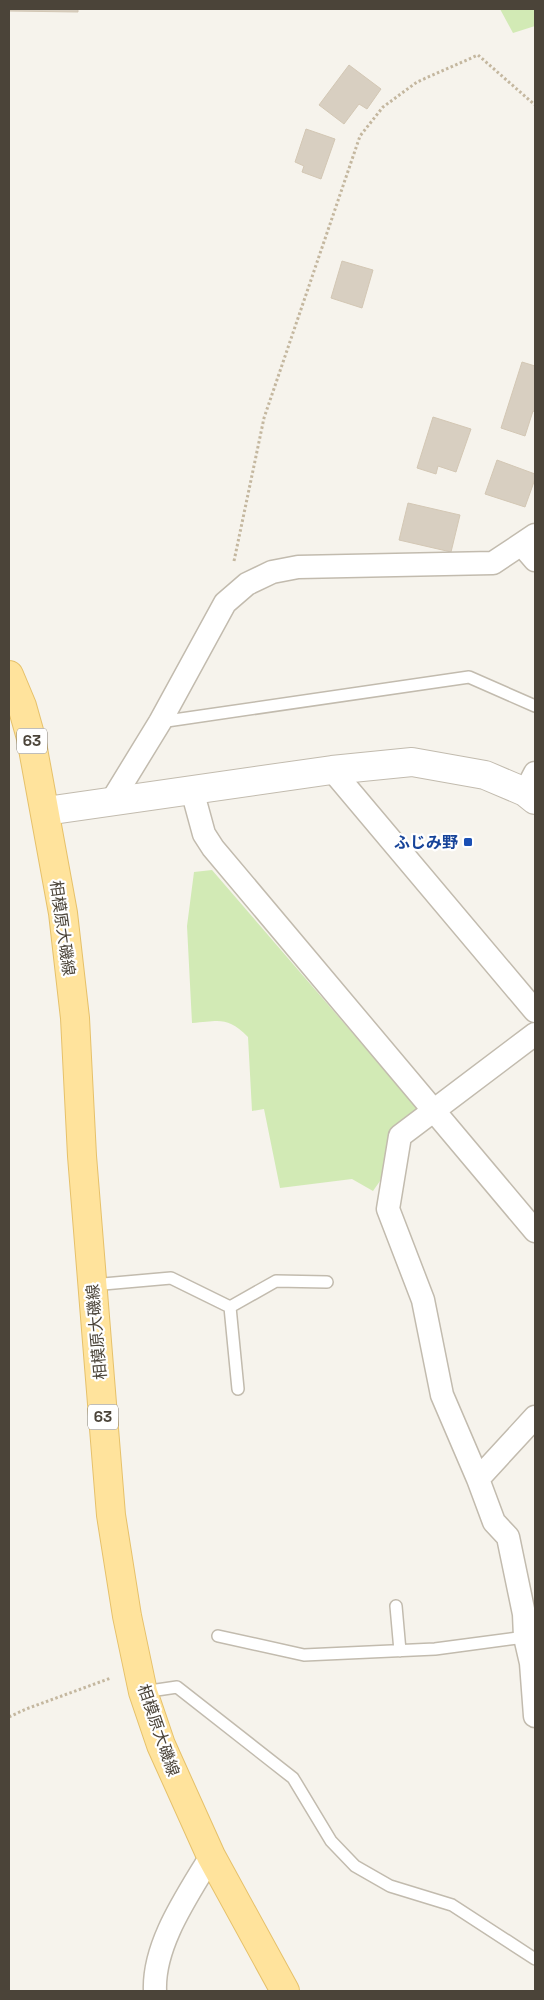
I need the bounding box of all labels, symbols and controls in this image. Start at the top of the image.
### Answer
road number: 63 [17,728,47,754]
place label: ふじみ野 [394,832,458,853]
marker: ふじみ野 [462,836,474,848]
street label: 相模原大磯線 [45,879,80,977]
street label: 相模原大磯線 [82,1283,111,1381]
road number: 63 [88,1404,118,1430]
street label: 相模原大磯線 [133,1681,184,1779]

